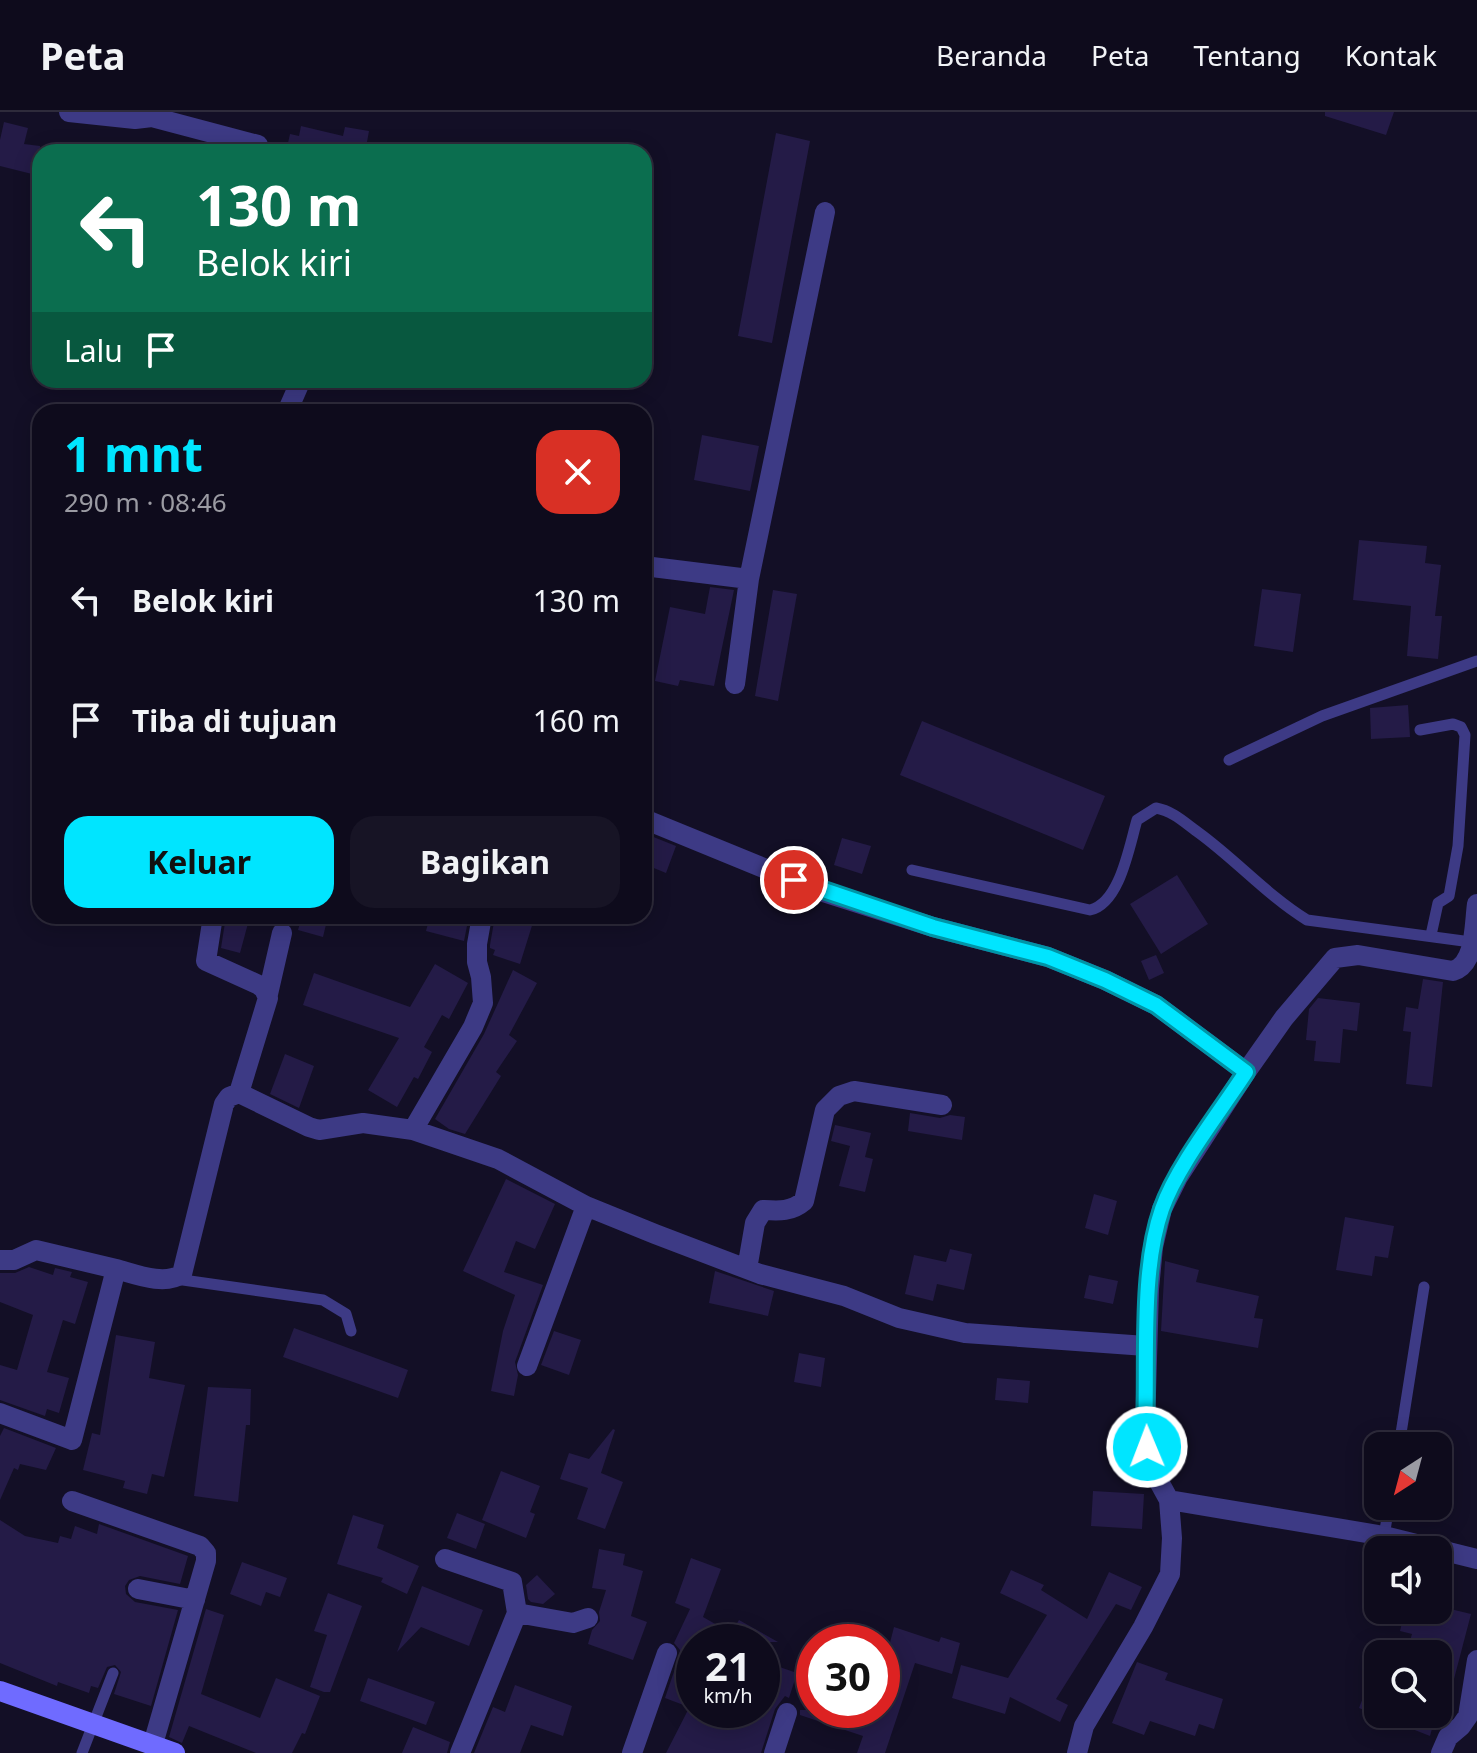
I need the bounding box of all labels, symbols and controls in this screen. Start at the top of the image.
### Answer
text: Peta [40,29,126,81]
text: Beranda [936,36,1047,74]
text: Peta [1091,36,1150,74]
text: Tentang [1194,36,1301,74]
text: Kontak [1345,36,1437,74]
text: 130 m [196,166,361,242]
icon: left [64,176,168,280]
text: Belok kiri [196,238,352,287]
icon: arrive [139,328,183,372]
text: Lalu [64,330,123,371]
text: 1 mnt [64,421,203,486]
button: close [536,430,620,514]
text: 290 m · 08:46 [64,484,227,520]
icon: left [64,578,108,622]
text: Belok kiri [132,580,274,621]
text: 130 m [533,580,620,621]
icon: arrive [64,698,108,742]
text: Tiba di tujuan [132,700,337,741]
text: 160 m [533,700,620,741]
button: Keluar [64,816,334,908]
button: Bagikan [350,816,620,908]
pin [760,846,828,914]
icon: arrive [772,858,816,902]
position arrow [1105,1405,1189,1489]
north arrow [1364,1432,1452,1520]
map controls [1364,1432,1452,1728]
button: sound [1364,1536,1452,1624]
speed limit sign: 30 [796,1624,900,1728]
text: 21 [705,1638,751,1693]
button: search [1364,1640,1452,1728]
text: km/h [703,1682,753,1709]

